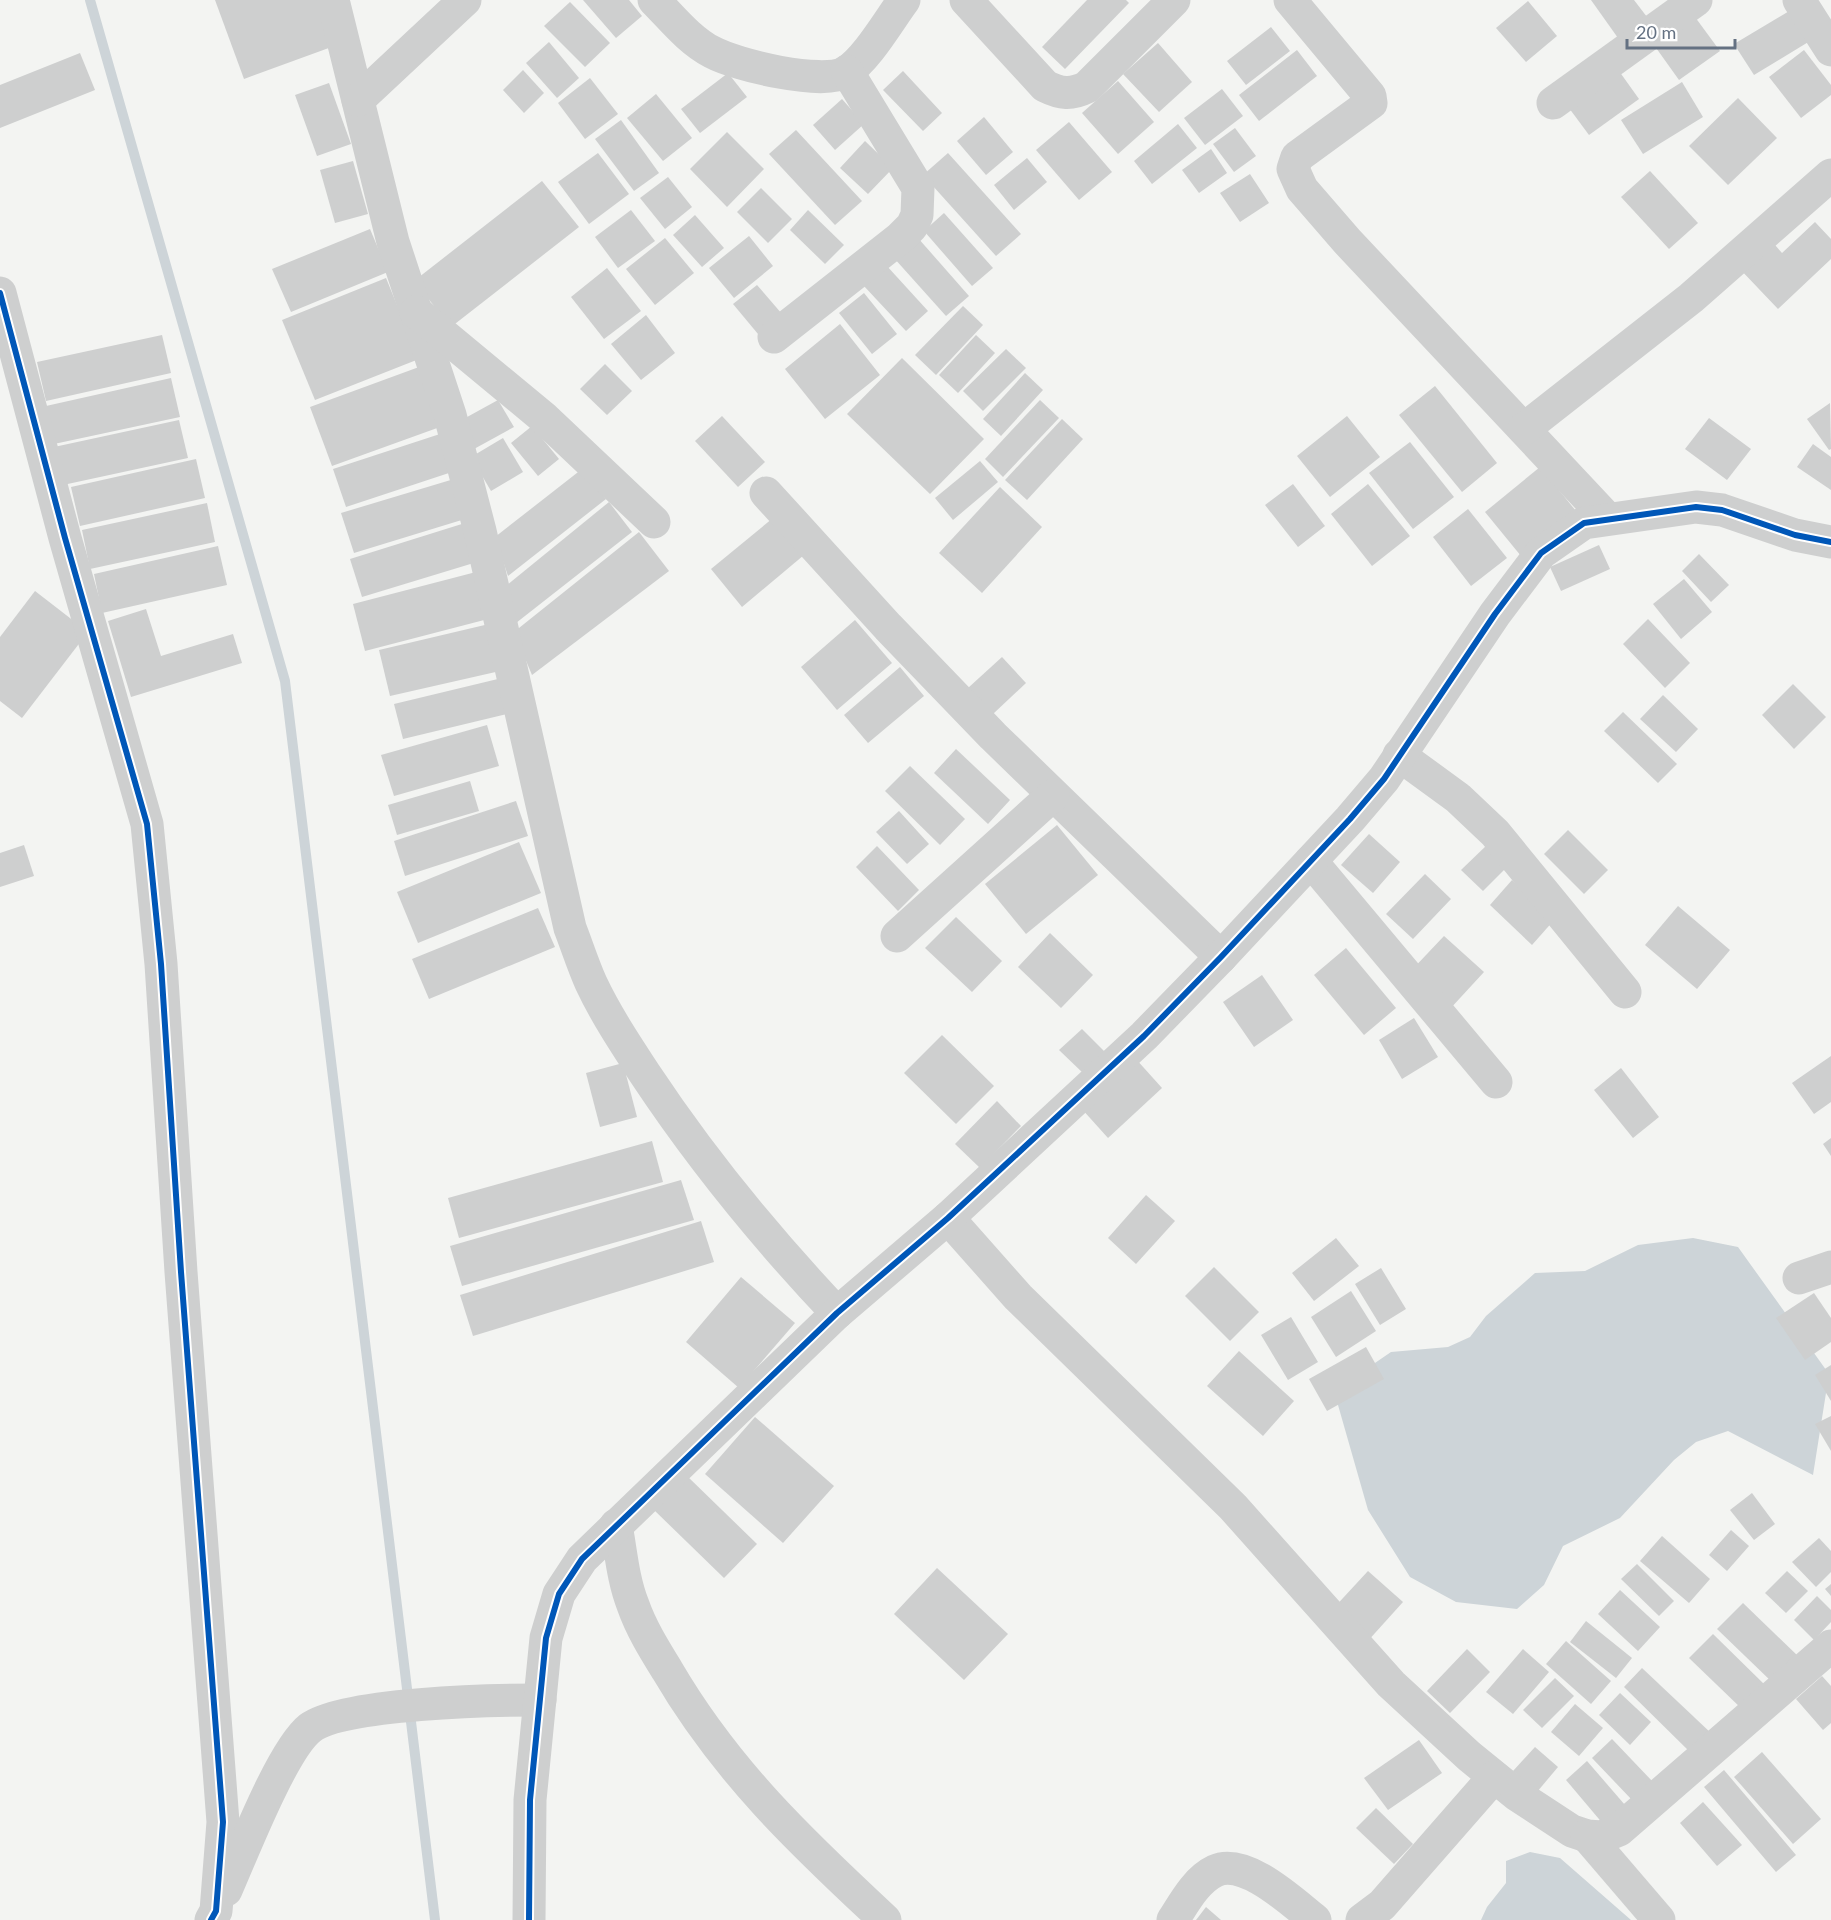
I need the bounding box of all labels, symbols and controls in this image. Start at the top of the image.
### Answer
scale bar [1627,12,1735,50]
text: 20 m [1636,21,1676,43]

